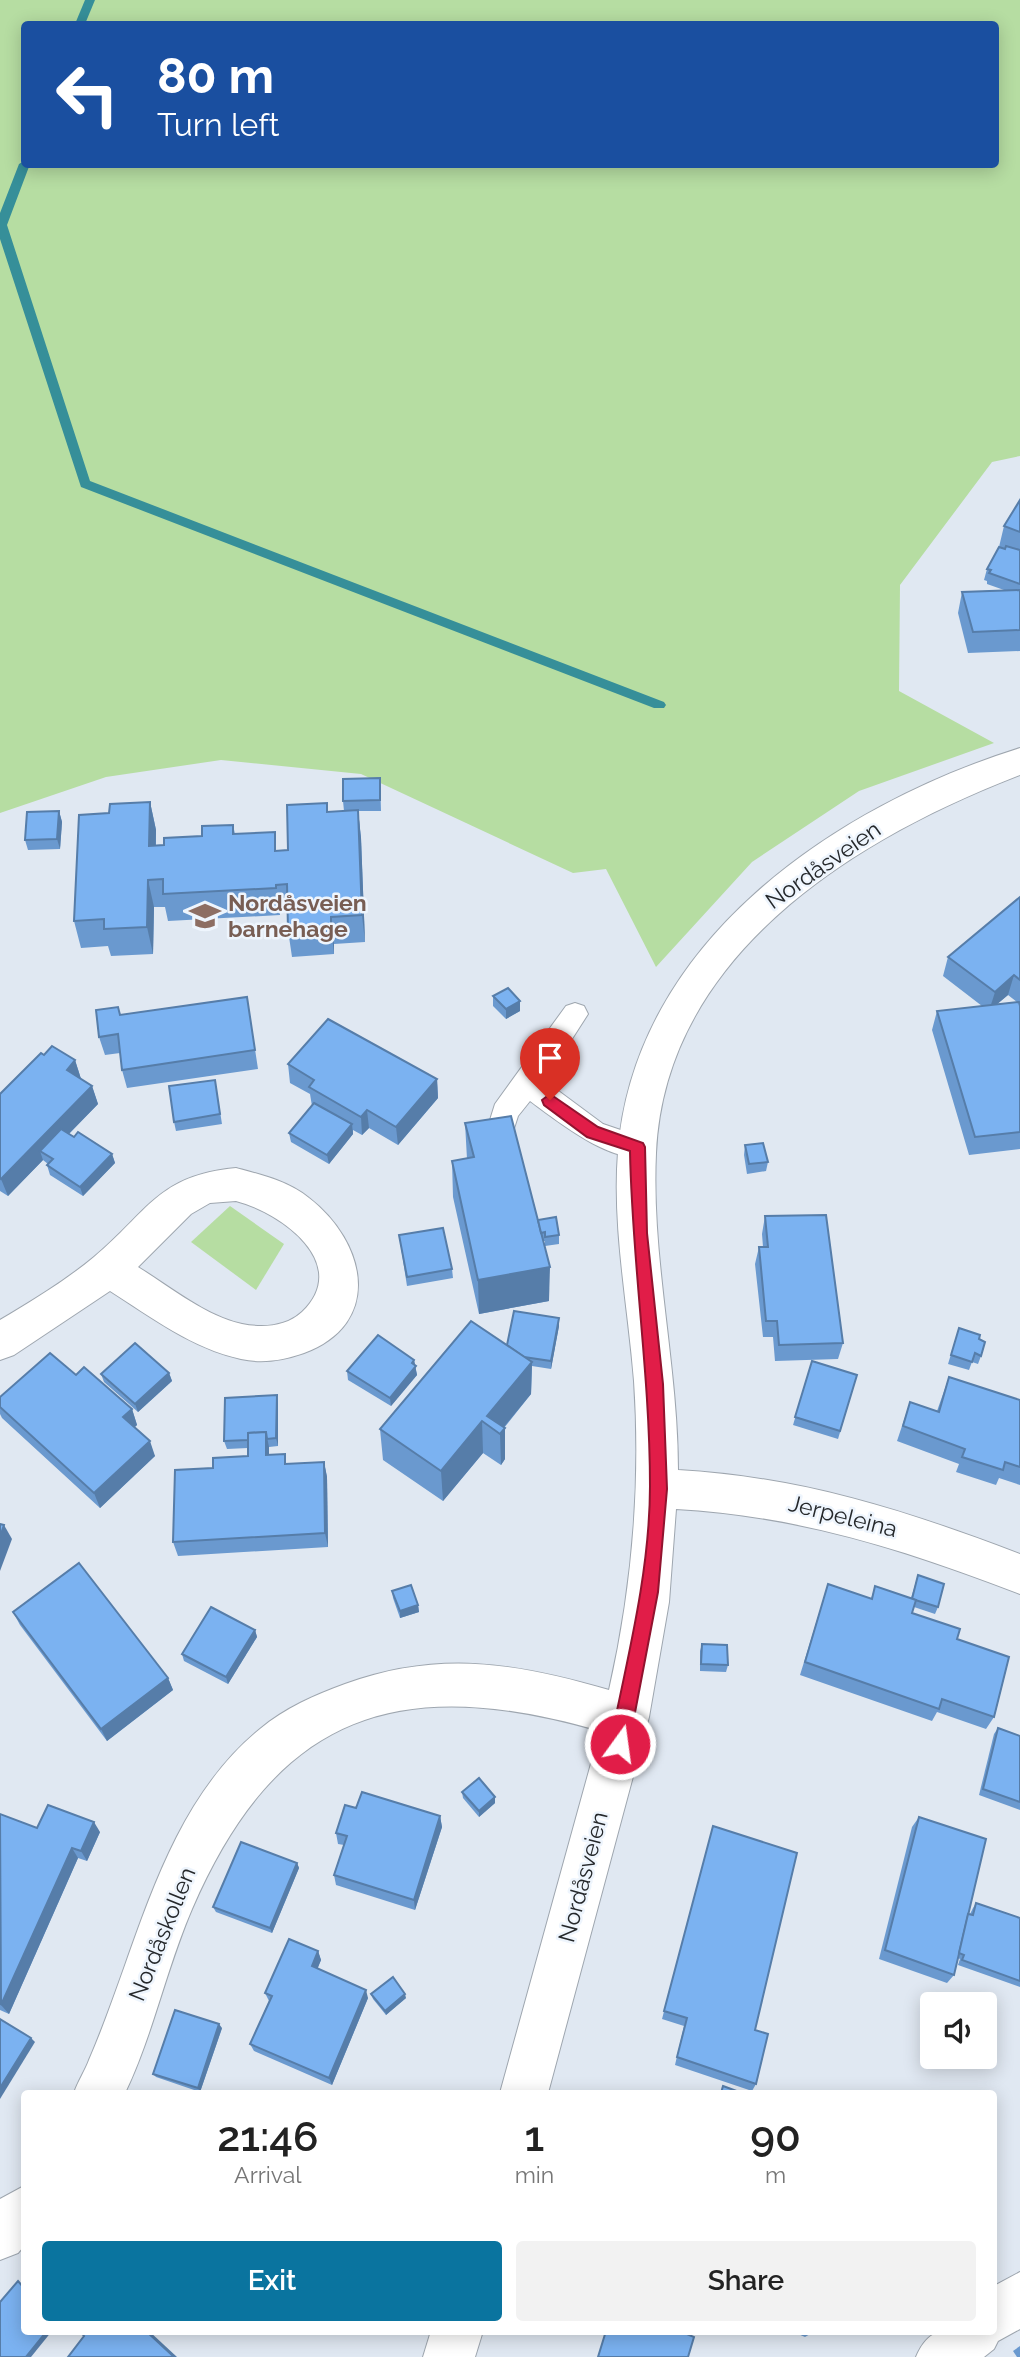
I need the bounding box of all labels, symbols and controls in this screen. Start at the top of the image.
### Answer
text: 80 m [157,47,274,104]
icon: left [42,49,133,140]
text: Turn left [157,106,279,143]
street label: Nordåsveien [760,815,885,914]
place label: Nordåsveien barnehage [228,889,367,942]
school or university icon: Nordåsveien barnehage [188,899,222,933]
pin [520,1028,580,1100]
icon: arrive [531,1039,569,1077]
street label: Jerpeleina [786,1489,900,1542]
position arrow [583,1707,657,1781]
street label: Nordåsveien [552,1809,613,1945]
street label: Nordåskollen [122,1863,201,2005]
map controls [920,1992,997,2069]
button: sound [920,1992,997,2069]
text: 21:46 [217,2112,319,2161]
text: 1 [525,2112,544,2161]
text: 90 [750,2112,801,2161]
text: Arrival [234,2161,302,2188]
text: min [515,2161,554,2188]
text: m [765,2161,786,2188]
button: Exit [42,2241,502,2321]
button: Share [516,2241,976,2321]

